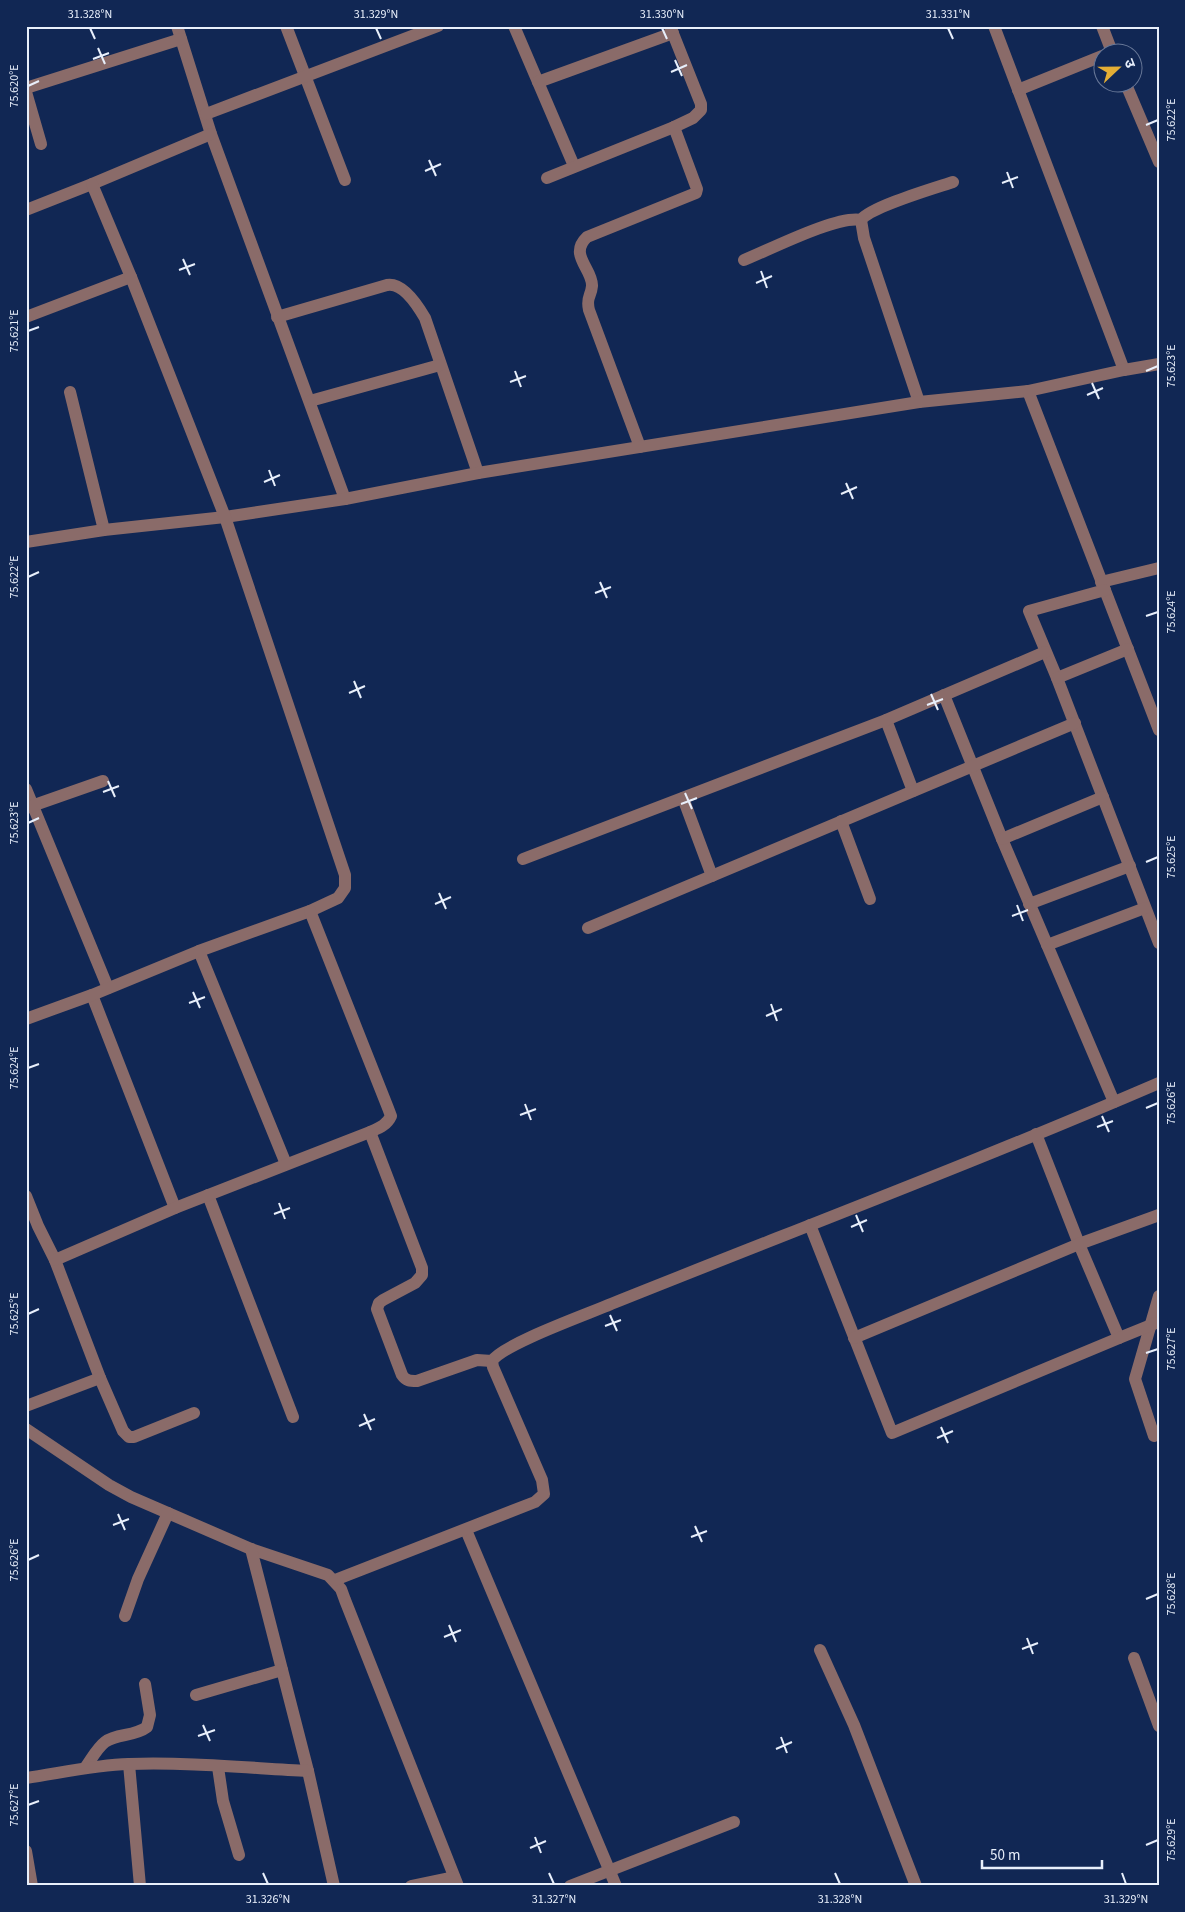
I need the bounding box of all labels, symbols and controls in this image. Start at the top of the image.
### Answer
text: 31.328°N [68,6,112,23]
text: 31.329°N [354,6,398,23]
text: 31.330°N [640,6,684,23]
text: 31.331°N [926,6,970,23]
north arrow [1092,42,1142,92]
text: उ [1118,56,1140,72]
text: 75.620°E [6,64,23,108]
text: 75.622°E [1163,98,1180,142]
text: 75.621°E [6,309,23,353]
text: 75.623°E [1163,344,1180,388]
text: 75.622°E [6,555,23,599]
text: 75.624°E [1163,590,1180,634]
text: 75.623°E [6,801,23,845]
text: 75.625°E [1163,835,1180,879]
text: 75.624°E [6,1046,23,1090]
text: 75.626°E [1163,1081,1180,1125]
text: 75.625°E [6,1292,23,1336]
text: 75.627°E [1163,1327,1180,1371]
text: 75.626°E [6,1538,23,1582]
text: 75.628°E [1163,1572,1180,1616]
text: 75.627°E [6,1783,23,1827]
text: 75.629°E [1163,1818,1180,1862]
scale bar [982,1837,1102,1869]
text: 50 m [990,1845,1020,1866]
text: 31.326°N [246,1891,290,1908]
text: 31.327°N [532,1891,576,1908]
text: 31.328°N [818,1891,862,1908]
text: 31.329°N [1104,1891,1148,1908]

